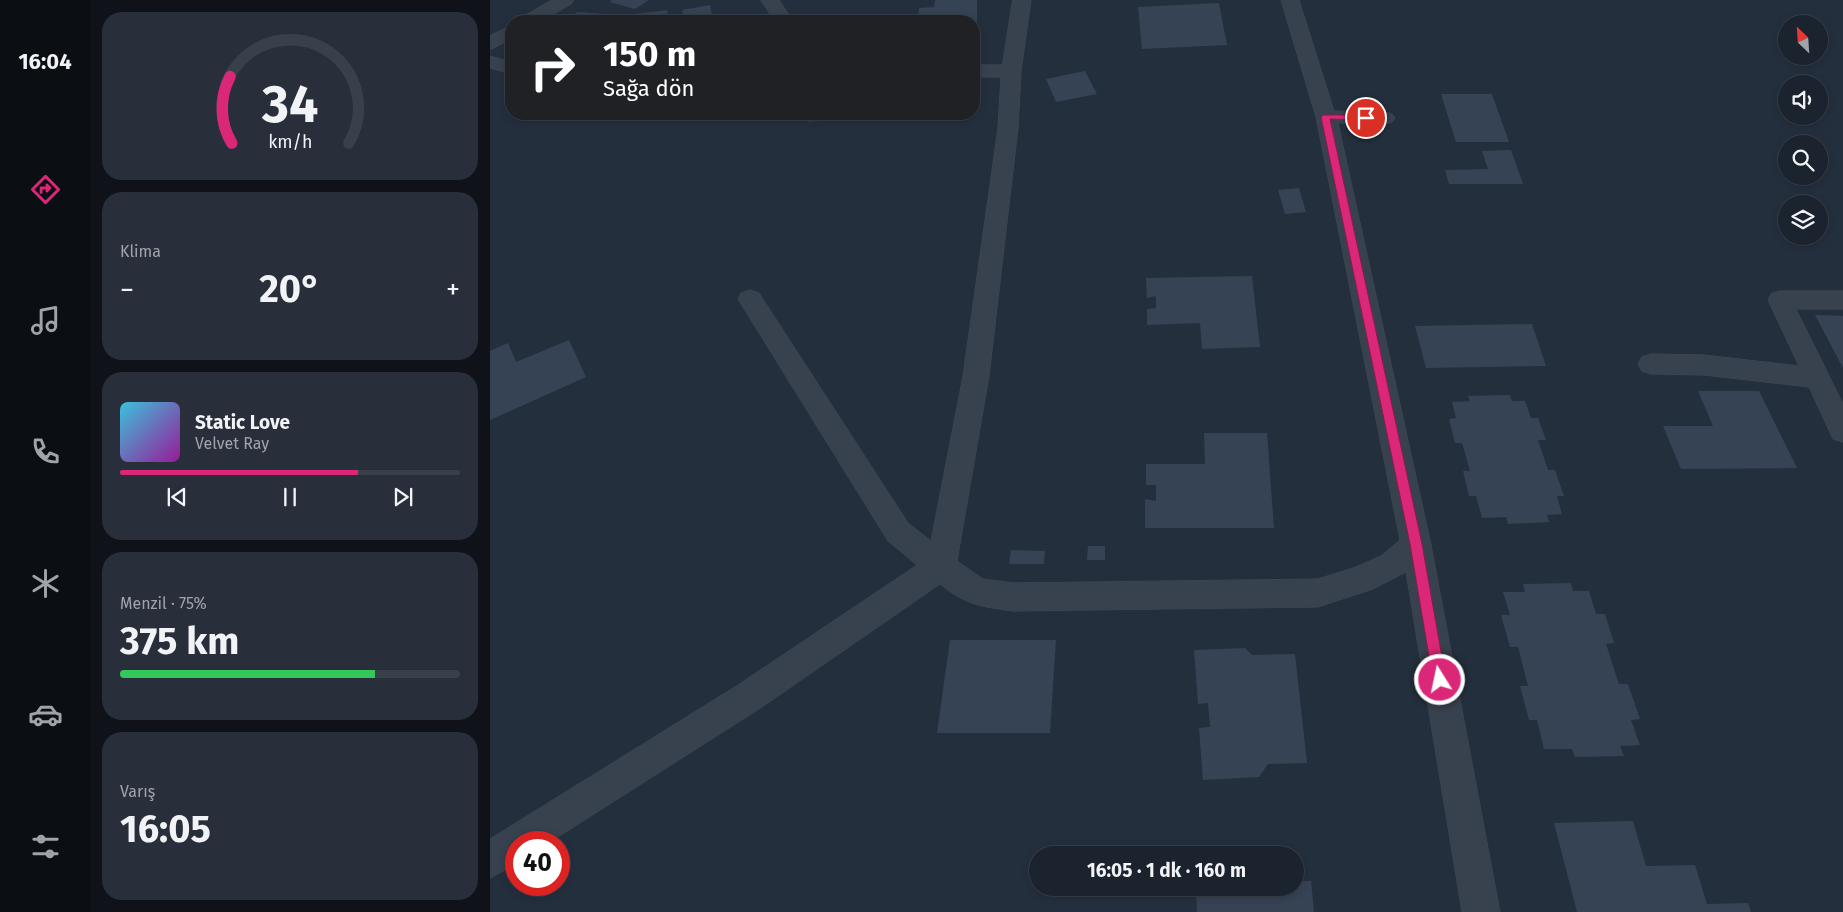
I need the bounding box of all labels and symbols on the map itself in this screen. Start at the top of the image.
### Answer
north arrow [1778,15,1828,65]
pin [1345,97,1387,139]
position arrow [1413,653,1465,705]
speed limit sign: 40 [505,831,570,896]

